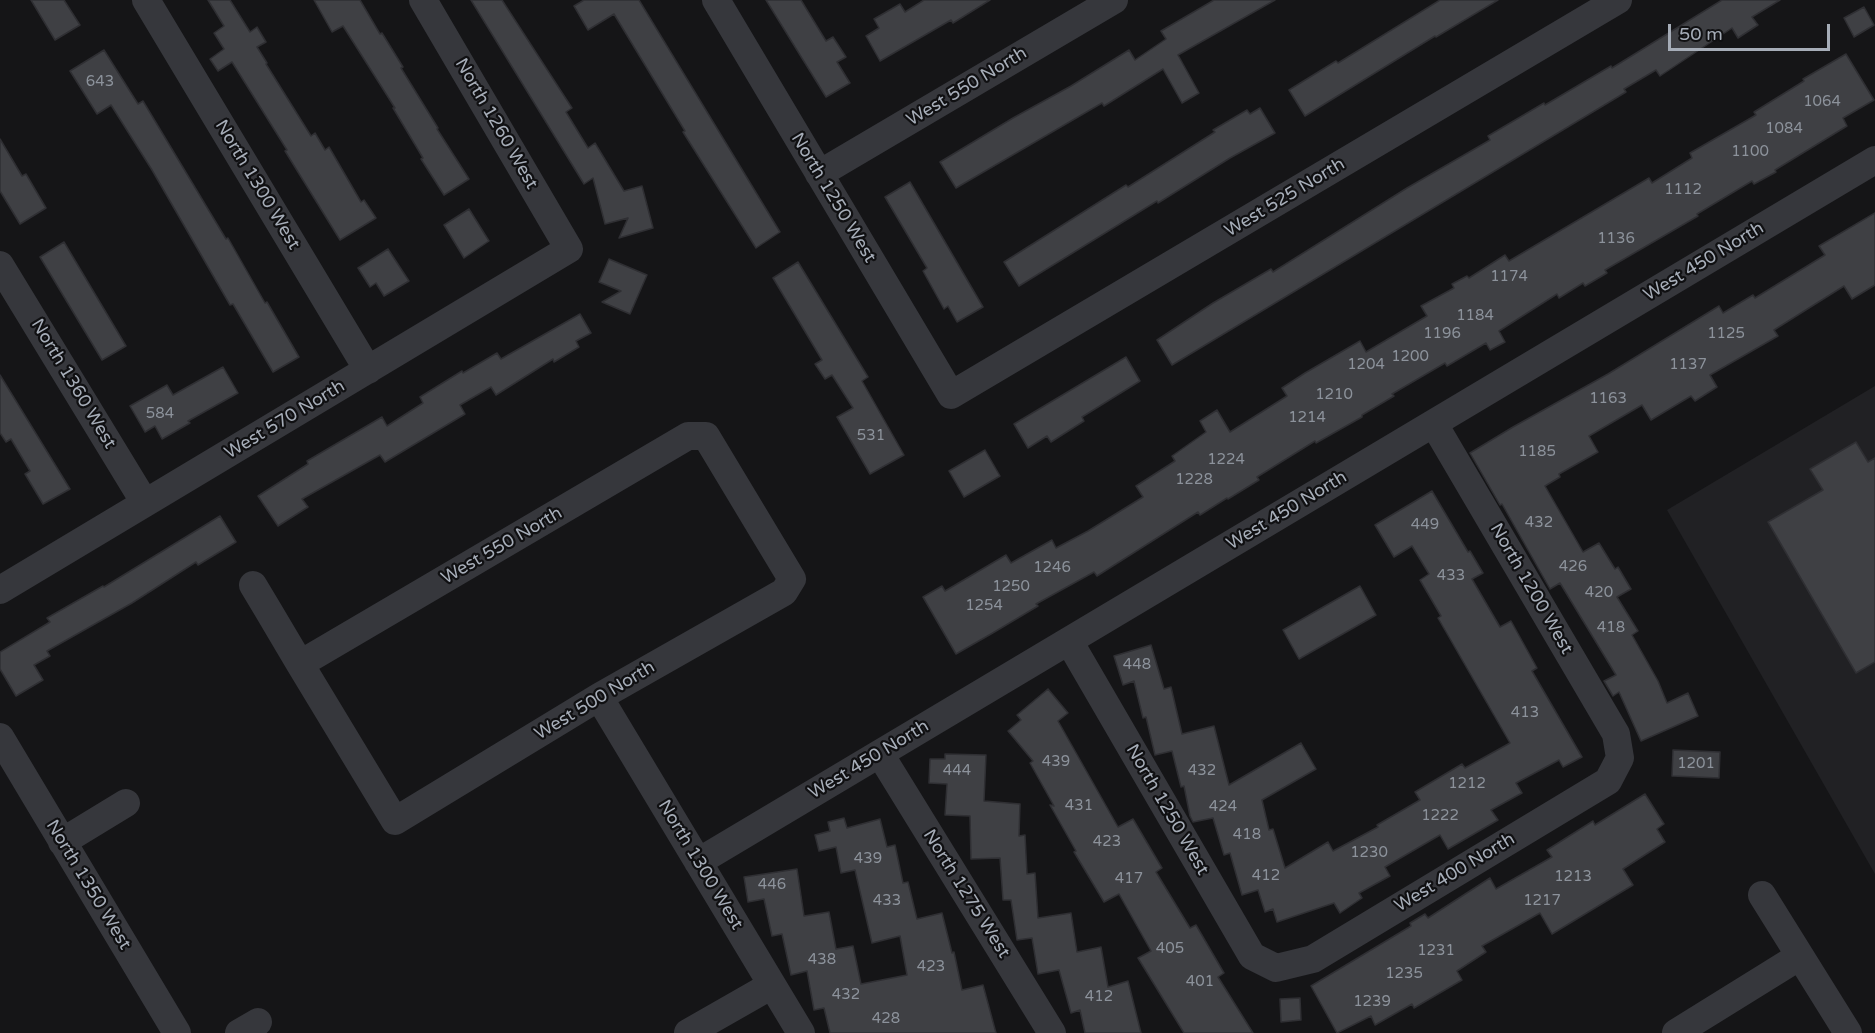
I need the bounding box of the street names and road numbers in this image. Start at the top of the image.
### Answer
street label: West 550 North [903,43,1031,131]
street label: North 1260 West [450,55,542,193]
street label: North 1300 West [210,116,304,254]
street label: North 1250 West [786,129,880,267]
street label: West 525 North [1221,154,1349,242]
street label: West 450 North [1640,218,1768,306]
street label: North 1360 West [26,315,120,453]
street label: West 570 North [221,376,349,464]
street label: West 450 North [1223,467,1351,555]
street label: West 550 North [438,503,566,589]
street label: North 1200 West [1485,520,1577,658]
street label: West 500 North [531,657,659,745]
street label: West 450 North [805,716,933,804]
street label: North 1250 West [1121,741,1213,879]
street label: North 1300 West [653,796,747,934]
street label: North 1350 West [41,816,135,954]
street label: North 1275 West [918,826,1014,962]
street label: West 400 North [1391,829,1519,917]

